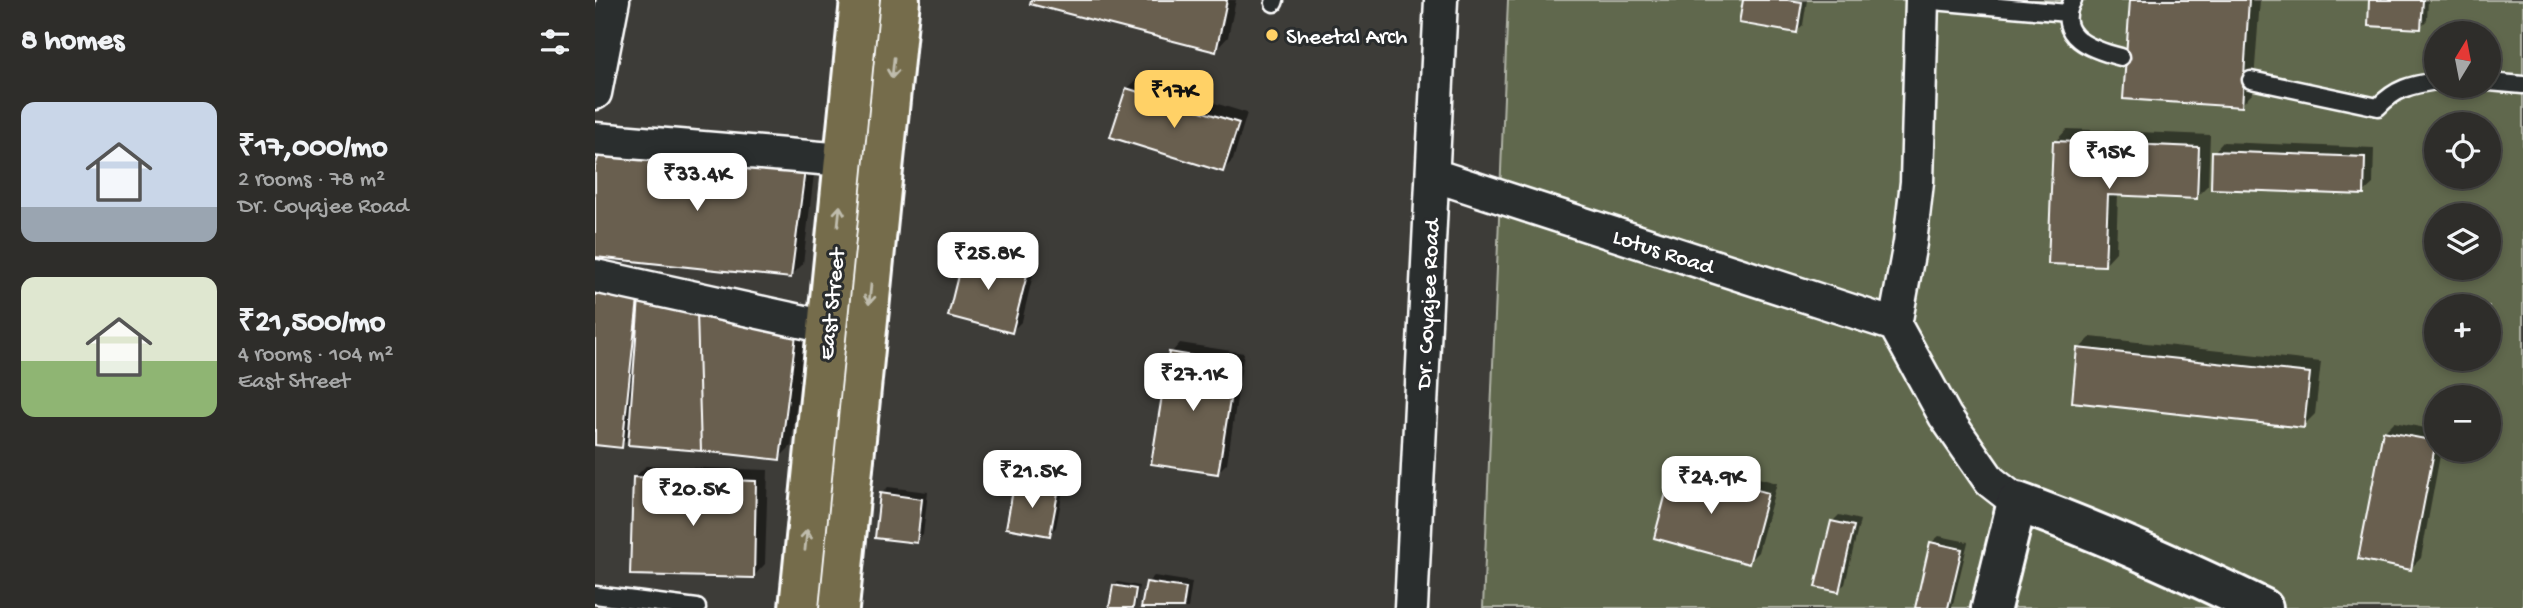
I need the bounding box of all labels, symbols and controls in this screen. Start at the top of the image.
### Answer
north arrow [2424,21,2501,98]
map controls [2424,21,2501,462]
icon: filters [536,23,574,61]
text: 8 homes [21,25,124,60]
place label: Sheetal Arch [1286,25,1407,52]
marker: Sheetal Arch [1264,27,1280,43]
one-way arrow [886,56,899,79]
pin: ₹17K [1133,71,1215,130]
text: ₹17K [1150,79,1198,106]
button: locate [2424,112,2501,189]
icon: home [77,130,161,214]
text: ₹17,000/mo [238,132,387,167]
pin: ₹15K [2068,132,2150,191]
text: ₹15K [2085,140,2133,167]
pin: ₹33.4K [640,154,754,213]
text: ₹33.4K [663,162,731,189]
text: 2 rooms · 78 m² [238,167,385,194]
text: Dr. Coyajee Road [238,194,408,221]
button: layers [2424,203,2501,280]
one-way arrow [832,205,845,228]
street label: Dr. Coyajee Road [1411,217,1448,392]
street label: Lotus Road [1609,224,1718,283]
pin: ₹25.8K [931,232,1045,292]
text: ₹25.8K [953,241,1023,268]
street label: East Street [814,246,853,361]
one-way arrow [863,282,876,305]
button: + [2424,294,2501,371]
icon: home [77,305,161,389]
text: ₹21,500/mo [238,307,385,342]
text: 4 rooms · 104 m² [238,342,393,369]
pin: ₹27.1K [1136,354,1250,413]
text: ₹27.1K [1160,362,1226,389]
text: East Street [238,369,350,396]
button: − [2424,385,2501,462]
pin: ₹21.5K [975,450,1089,510]
pin: ₹24.9K [1654,456,1768,516]
text: ₹21.5K [999,459,1065,486]
text: ₹24.9K [1678,465,1744,492]
pin: ₹20.5K [636,468,750,528]
text: ₹20.5K [658,477,728,504]
one-way arrow [799,529,812,552]

